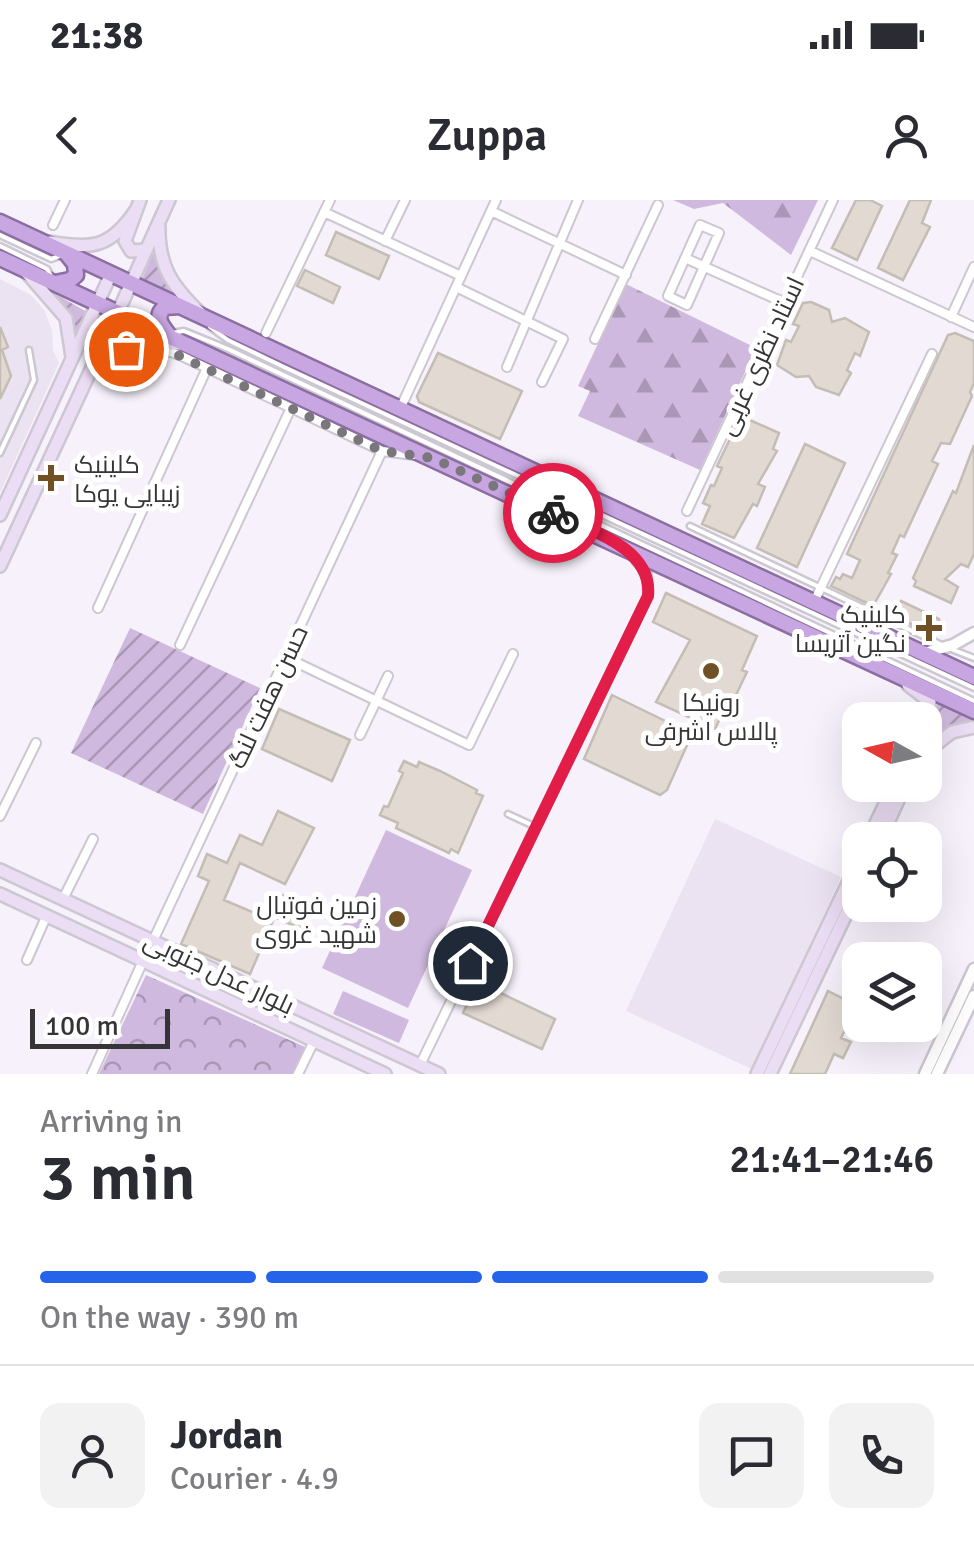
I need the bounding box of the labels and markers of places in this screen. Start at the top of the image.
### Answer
pin [84,307,169,392]
place label: کلینیک زیبایی یوکا [74,449,180,509]
marker: کلینیک زیبایی یوکا [38,465,64,491]
place label: کلینیک نگین آتریسا [795,599,906,659]
marker: کلینیک نگین آتریسا [916,615,942,641]
marker: رونیکا پالاس اشرفی [700,660,722,682]
place label: رونیکا پالاس اشرفی [645,687,778,748]
place label: زمین فوتبال شهید غروی [255,890,377,950]
marker: زمین فوتبال شهید غروی [386,908,408,930]
pin [428,921,513,1006]

